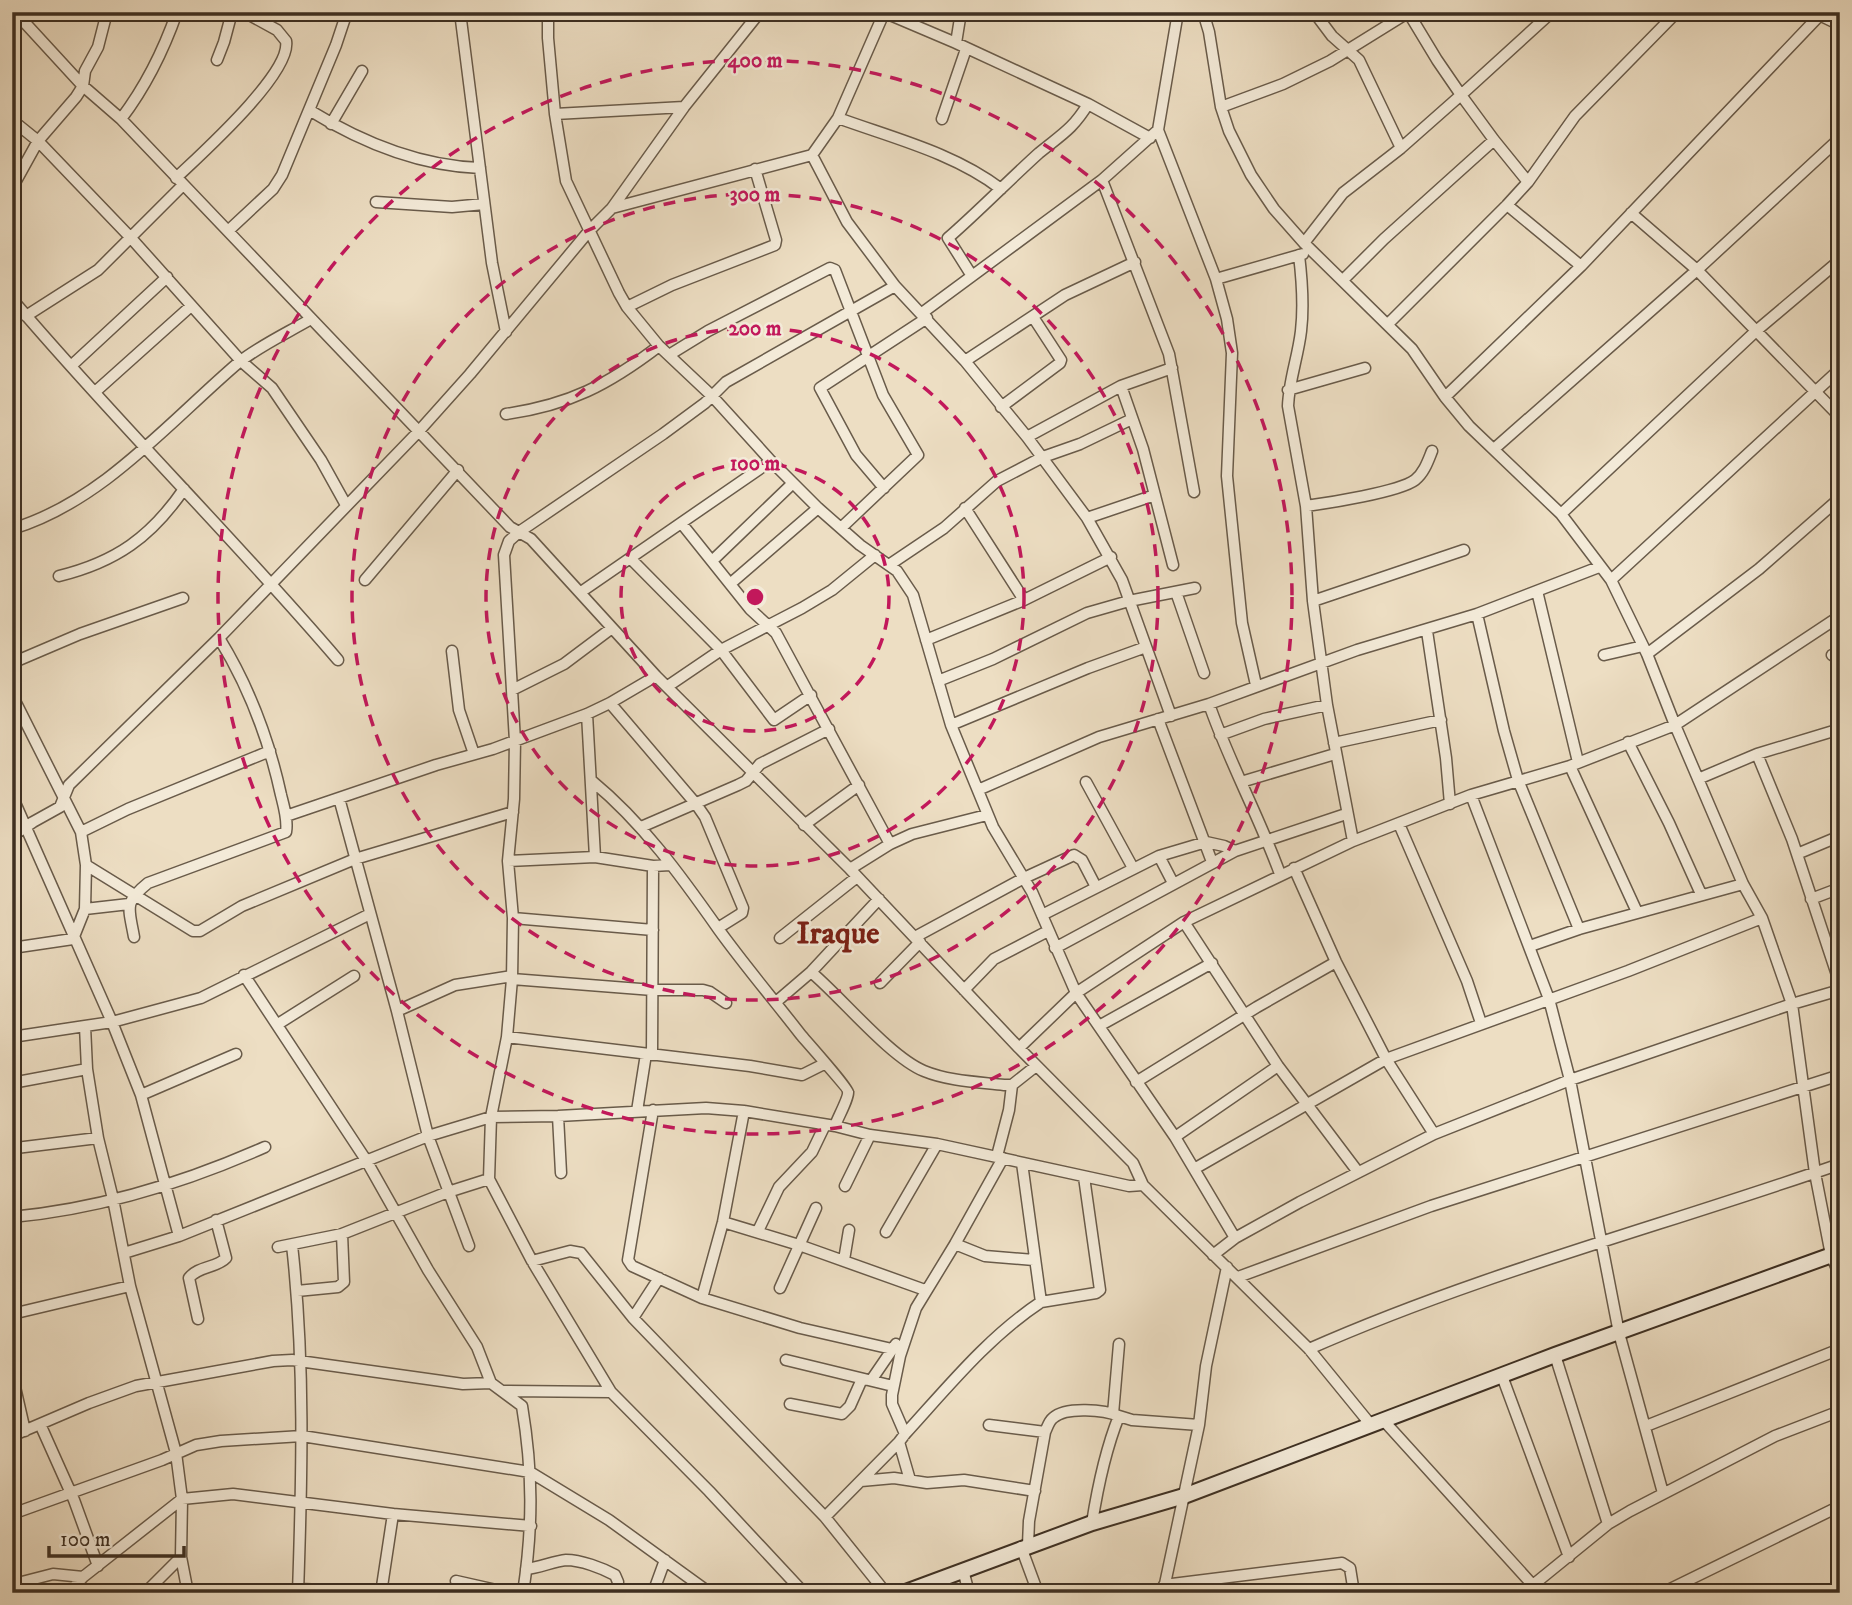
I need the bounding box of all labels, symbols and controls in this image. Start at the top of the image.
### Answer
text: 400 m [728,48,783,74]
text: 300 m [730,182,781,208]
text: 200 m [728,316,782,342]
text: 100 m [730,451,780,477]
centre of rings [743,585,767,609]
district label: Iraque [796,914,880,954]
scale bar [49,1514,184,1558]
text: 100 m [60,1527,111,1553]

